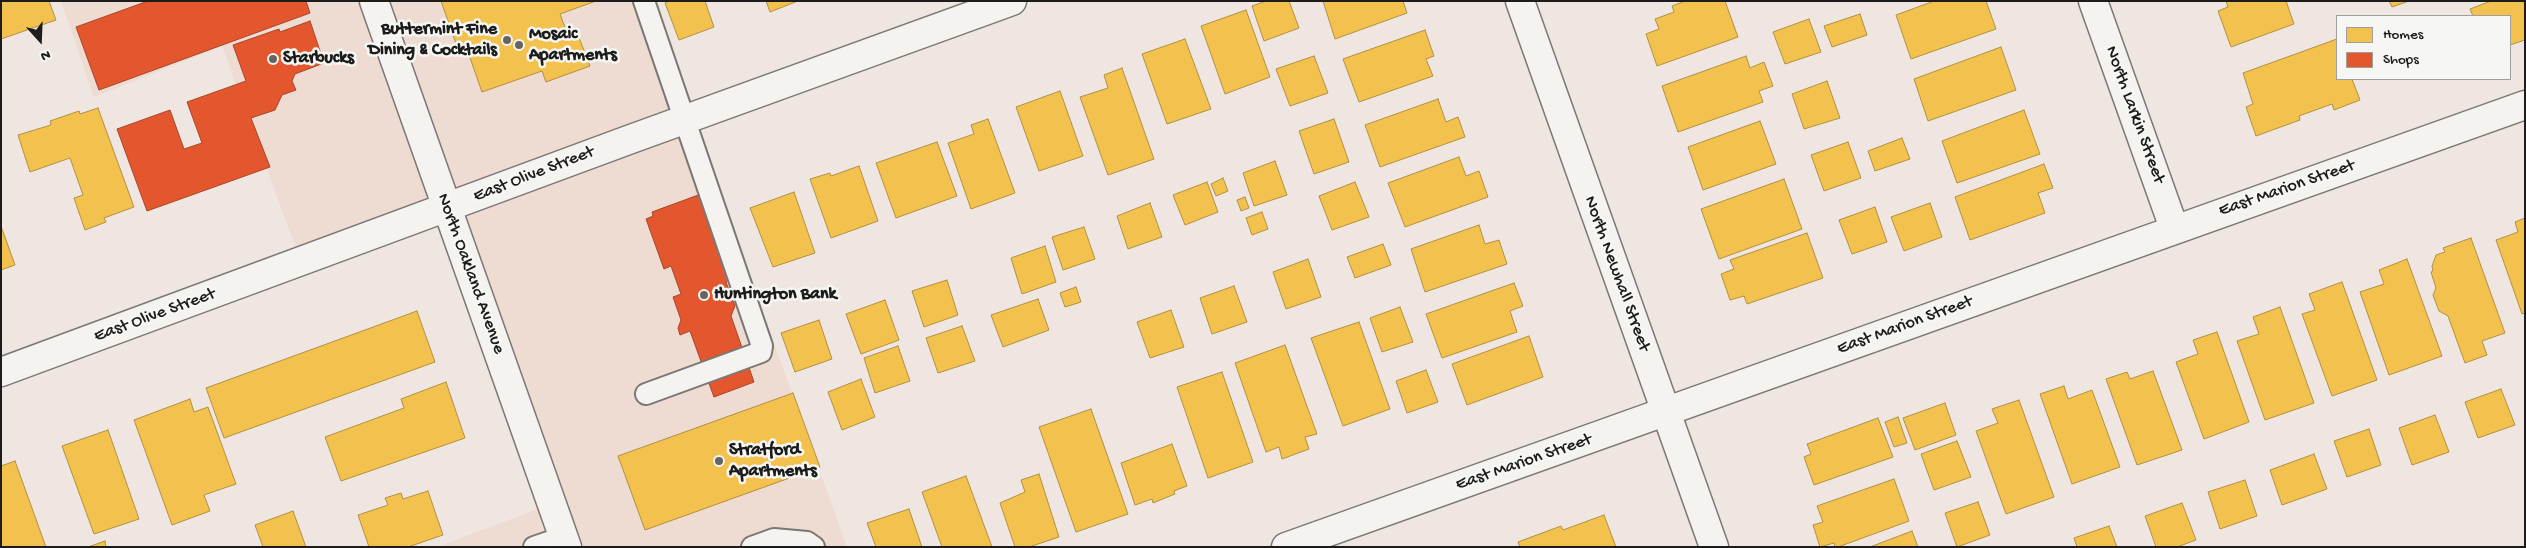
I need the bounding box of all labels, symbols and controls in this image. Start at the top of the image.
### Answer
north arrow [15,15,65,65]
legend [2336,15,2511,80]
place label: Buttermint Fine Dining & Cocktails [368,19,497,62]
place label: Mosaic Apartments [529,24,617,66]
text: Homes [2383,26,2423,44]
marker: Buttermint Fine Dining & Cocktails [501,34,513,46]
marker: Mosaic Apartments [513,39,525,51]
street label: North Larkin Street [2099,43,2169,187]
text: N [38,45,53,64]
place label: Starbucks [283,48,354,70]
text: Shops [2383,51,2419,69]
marker: Starbucks [267,53,279,65]
street label: East Olive Street [471,142,597,208]
street label: East Marion Street [2216,156,2358,222]
street label: North Oakland Avenue [431,191,509,357]
street label: North Newhall Street [1578,193,1654,355]
street label: East Olive Street [91,284,219,348]
place label: Huntington Bank [714,284,837,306]
marker: Huntington Bank [698,289,710,301]
street label: East Marion Street [1834,292,1976,360]
street label: East Marion Street [1453,430,1595,496]
place label: Stratford Apartments [729,440,817,482]
marker: Stratford Apartments [713,455,725,467]

